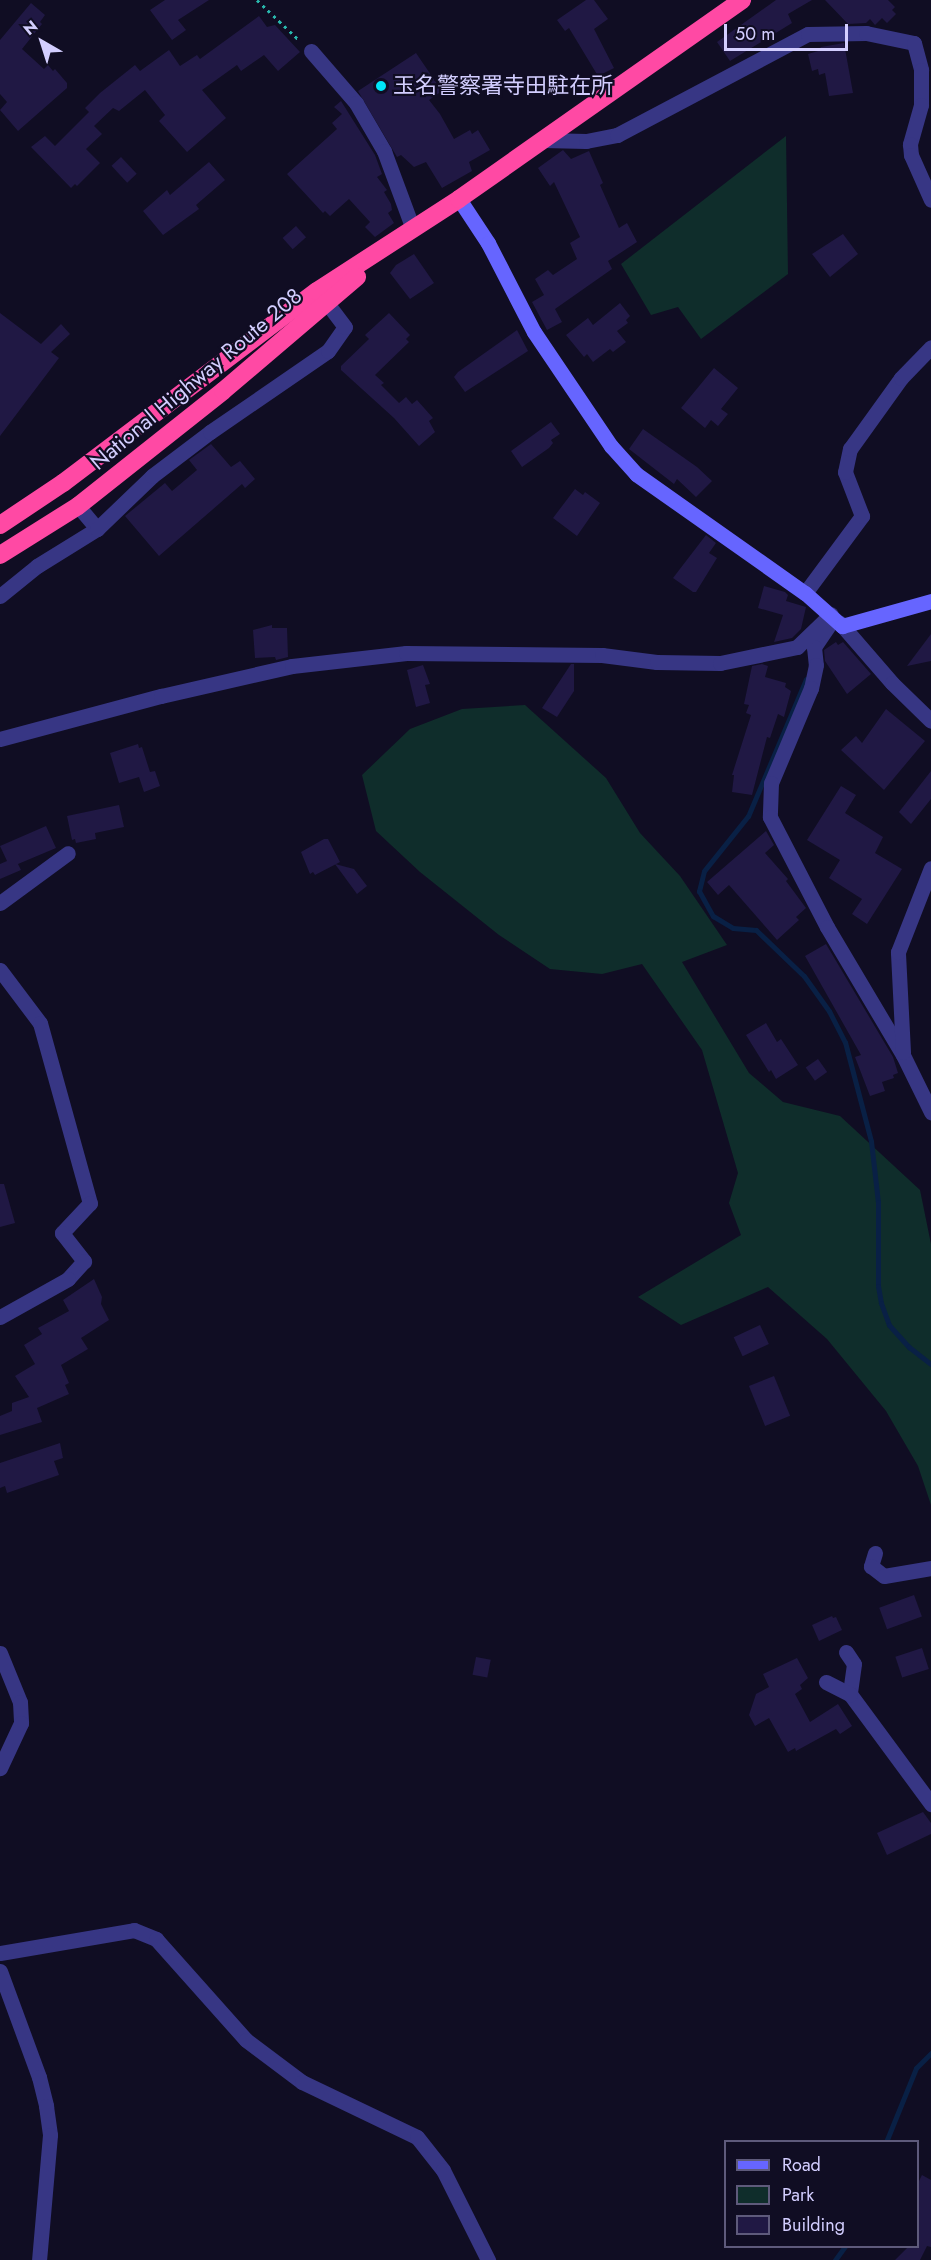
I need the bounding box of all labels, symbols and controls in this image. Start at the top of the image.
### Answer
north arrow [12,12,72,72]
scale bar [727,12,852,50]
text: N [18,15,43,41]
text: 50 m [735,21,775,47]
place label: 玉名警察署寺田駐在所 [393,73,613,99]
marker: 玉名警察署寺田駐在所 [374,79,388,93]
street label: National Highway Route 208 [85,283,307,475]
legend [724,2140,919,2248]
text: Road [782,2152,821,2178]
text: Park [782,2182,814,2208]
text: Building [782,2212,845,2238]

